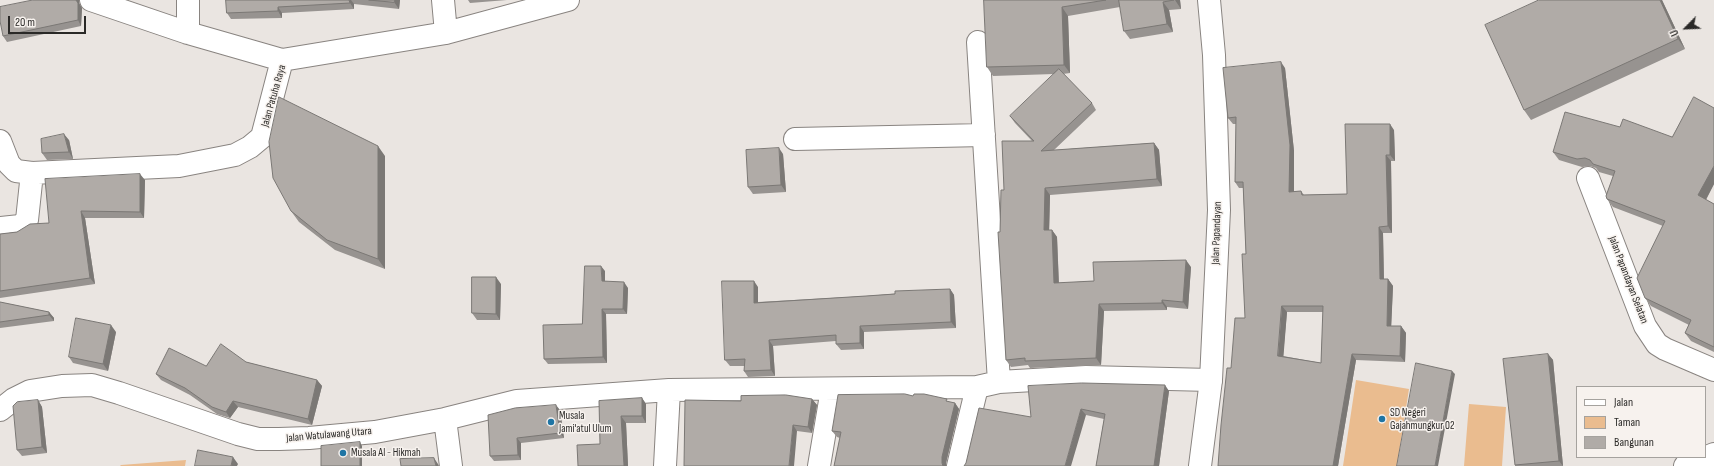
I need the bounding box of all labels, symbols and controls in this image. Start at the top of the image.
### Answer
scale bar [10,8,88,34]
north arrow [1666,8,1706,48]
text: 20 m [15,15,35,30]
text: U [1667,28,1682,38]
street label: Jalan Patuha Raya [259,63,289,129]
street label: Jalan Papandayan [1209,201,1225,265]
street label: Jalan Papandayan Selatan [1605,234,1651,326]
legend [1576,386,1706,458]
text: Jalan [1614,395,1633,410]
place label: SD Negeri Gajahmungkur 02 [1390,406,1454,432]
place label: Musala Jami'atul Ulum [559,409,611,435]
marker: SD Negeri Gajahmungkur 02 [1377,414,1387,424]
text: Taman [1614,415,1640,430]
marker: Musala Jami'atul Ulum [546,417,556,427]
street label: Jalan Watulawang Utara [286,425,372,445]
text: Bangunan [1614,435,1654,450]
place label: Musala Al - Hikmah [351,446,421,460]
marker: Musala Al - Hikmah [338,448,348,458]

